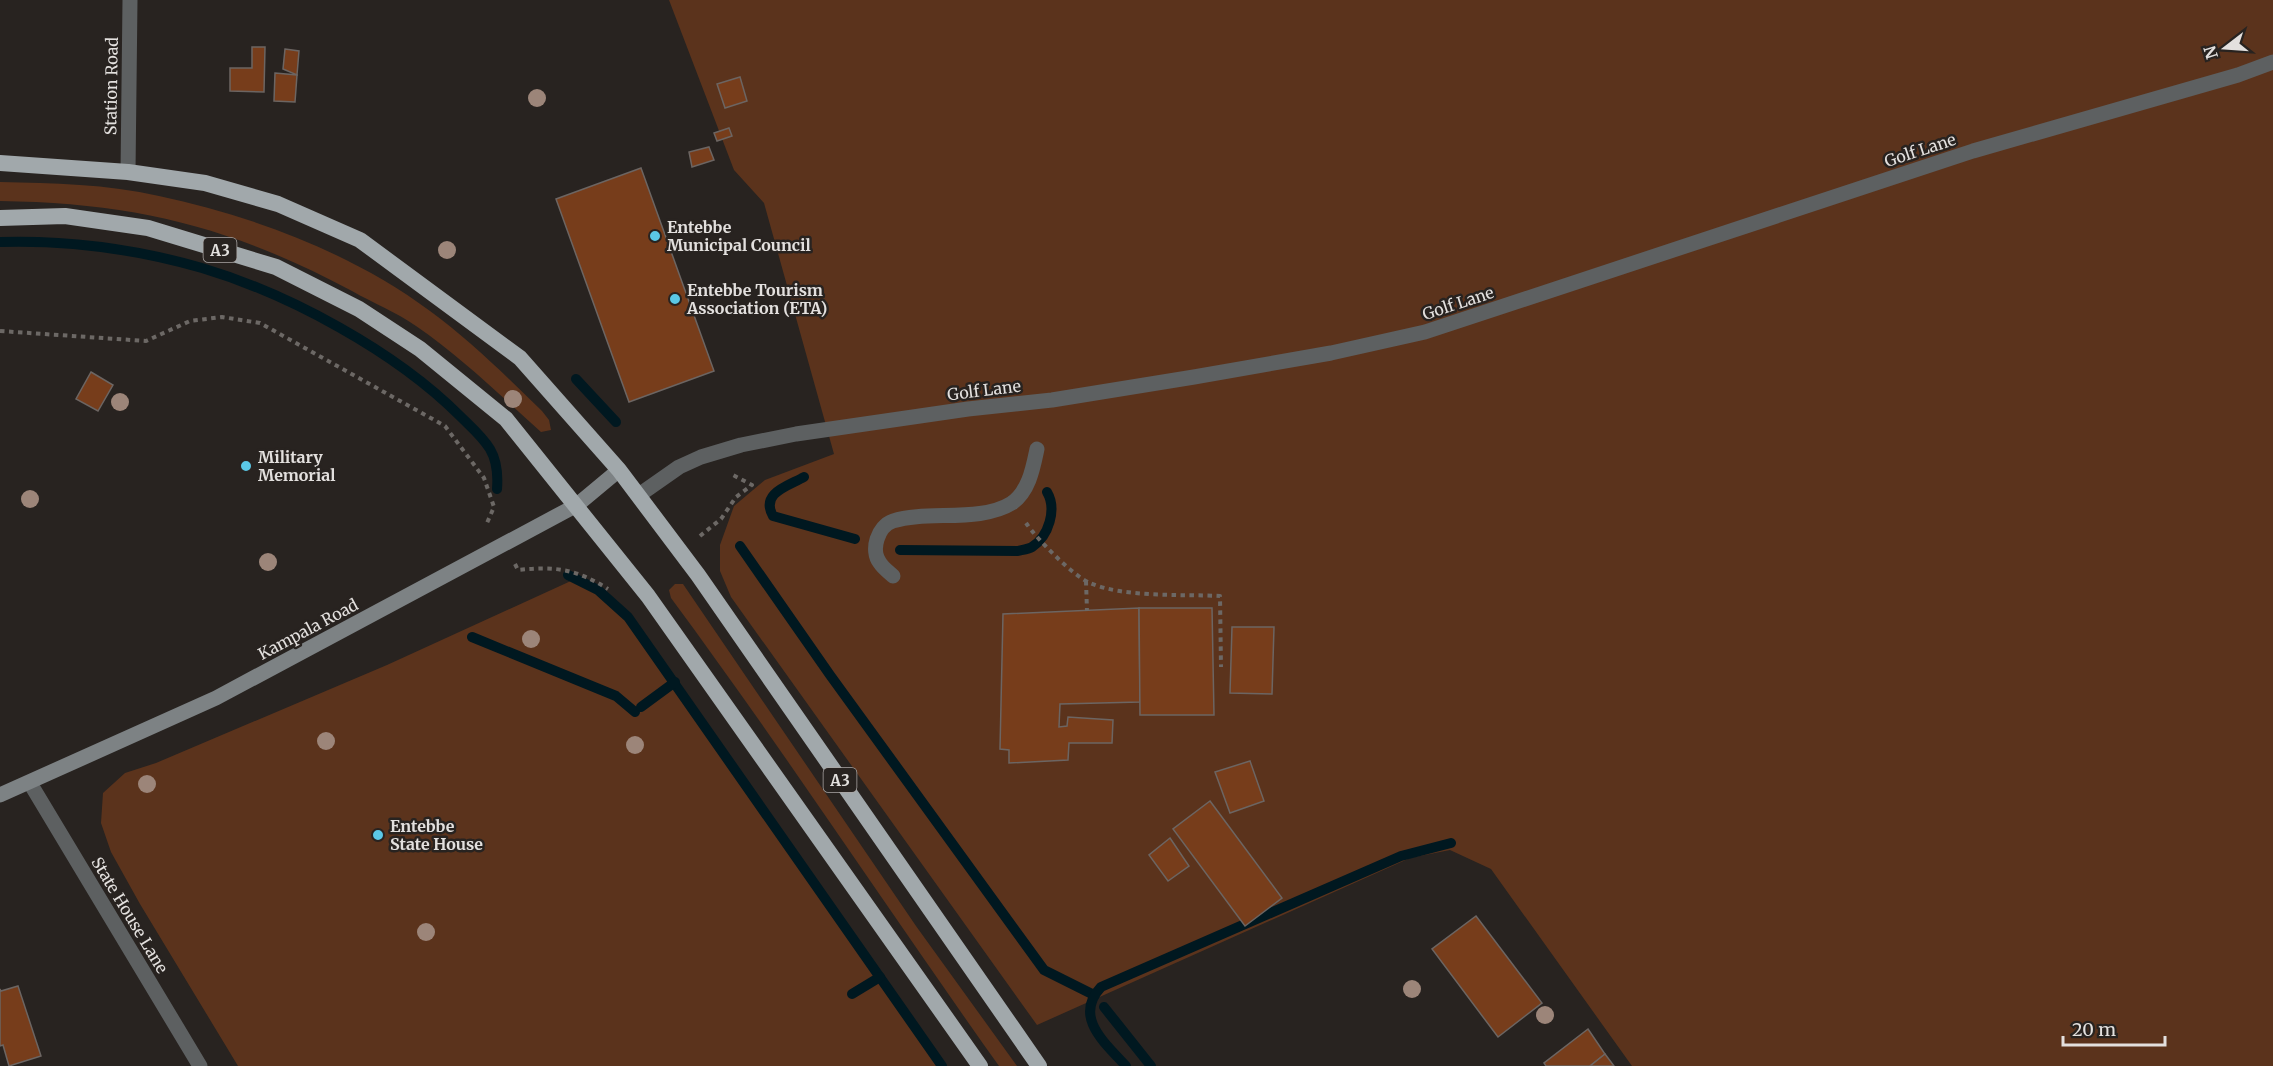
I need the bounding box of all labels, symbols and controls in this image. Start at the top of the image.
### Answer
north arrow [2195,18,2255,78]
street label: Station Road [100,36,122,135]
text: N [2199,43,2222,61]
street label: Golf Lane [1882,129,1958,171]
place label: Entebbe Municipal Council [667,217,811,255]
marker: Entebbe Municipal Council [648,229,662,243]
road number: A3 [204,238,236,262]
place label: Entebbe Tourism Association (ETA) [686,280,827,318]
street label: Golf Lane [1420,282,1496,324]
marker: Entebbe Tourism Association (ETA) [668,292,682,306]
street label: Golf Lane [946,376,1022,404]
place label: Military Memorial [258,447,335,485]
marker: Military Memorial [239,459,253,473]
street label: Kampala Road [255,594,362,664]
road number: A3 [824,768,856,792]
place label: Entebbe State House [390,816,483,854]
marker: Entebbe State House [371,828,385,842]
street label: State House Lane [87,853,173,977]
scale bar [2063,1009,2165,1047]
text: 20 m [2072,1018,2116,1041]

